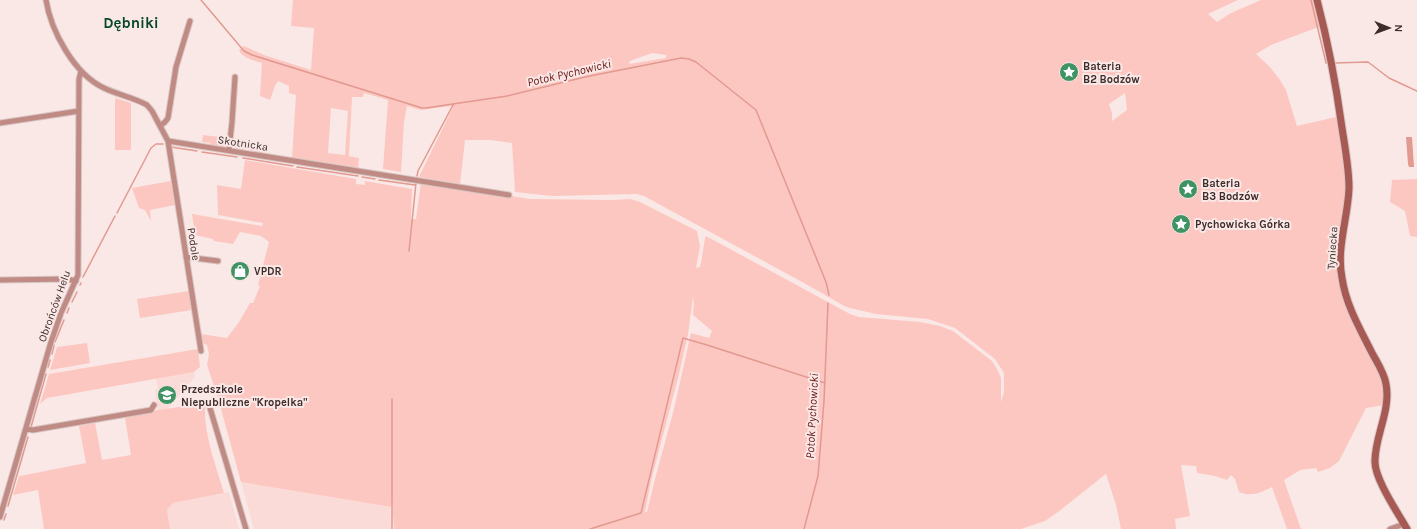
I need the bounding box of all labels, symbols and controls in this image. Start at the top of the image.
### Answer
north arrow [1369,8,1409,48]
district label: Dębniki [103,14,159,32]
text: N [1392,24,1405,32]
water label: Potok Pychowicki [526,57,612,89]
place label: Bateria B2 Bodzów [1083,60,1140,86]
place icon: Bateria B2 Bodzów [1058,61,1080,83]
street label: Skotnicka [217,133,269,154]
place label: Bateria B3 Bodzów [1202,177,1260,203]
place icon: Bateria B3 Bodzów [1177,178,1199,200]
place icon: Pychowicka Górka [1170,213,1192,235]
place label: Pychowicka Górka [1195,218,1290,231]
street label: Tyniecka [1325,226,1340,270]
street label: Podole [184,227,203,262]
shop icon: VPDR [229,260,251,282]
place label: VPDR [254,265,282,278]
street label: Obrońców Helu [35,269,73,344]
water label: Potok Pychowicki [803,373,821,459]
place label: Przedszkole Niepubliczne "Kropelka" [181,383,307,409]
school or university icon: Przedszkole Niepubliczne "Kropelka" [156,384,178,406]

